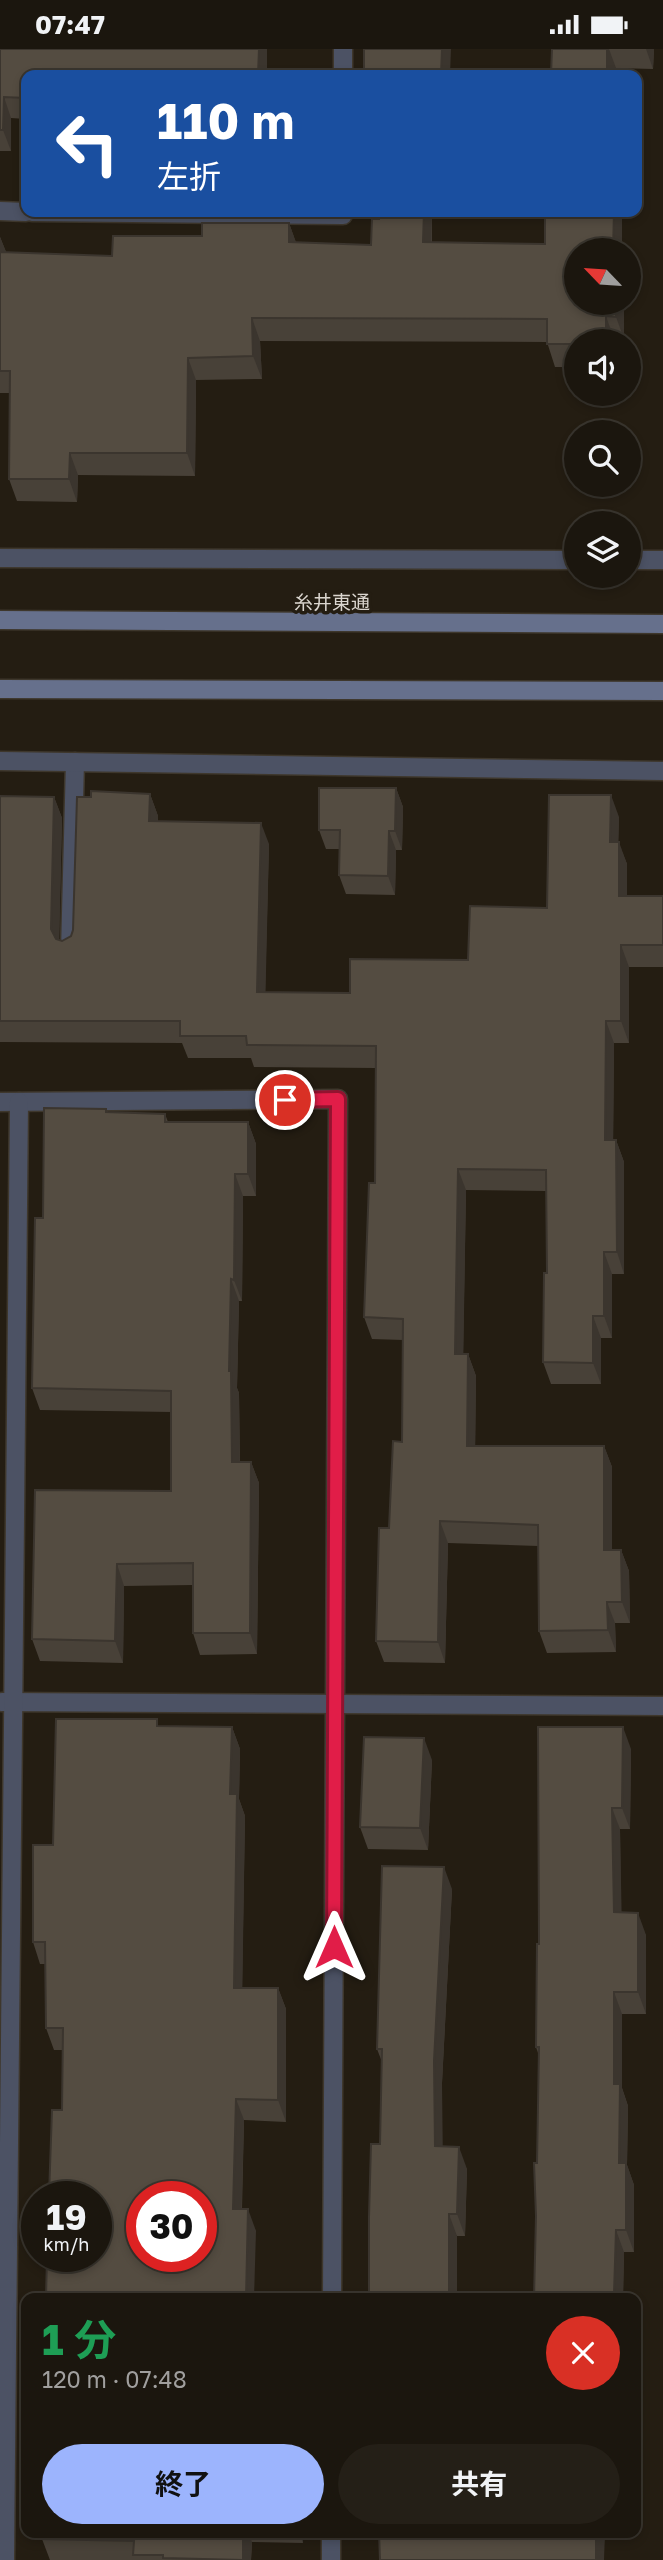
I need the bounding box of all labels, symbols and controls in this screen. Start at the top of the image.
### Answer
text: 07:47 [35,9,105,40]
text: 110 m [157,91,294,150]
icon: left [42,98,133,189]
text: 左折 [157,157,221,195]
north arrow [564,238,640,315]
map controls [564,238,641,588]
button: sound [564,329,641,406]
button: search [564,420,641,497]
button: layers [564,511,641,588]
street label: 糸井東通 [294,590,370,613]
pin [255,1070,315,1130]
icon: arrive [266,1081,304,1119]
position arrow [297,1910,371,1984]
speed limit sign: 30 [126,2181,217,2272]
text: 19 [46,2196,87,2238]
text: km/h [44,2233,89,2255]
text: 1 分 [42,2314,116,2364]
button: close [546,2316,620,2390]
text: 120 m · 07:48 [42,2365,187,2393]
button: 終了 [42,2444,324,2524]
button: 共有 [338,2444,620,2524]

